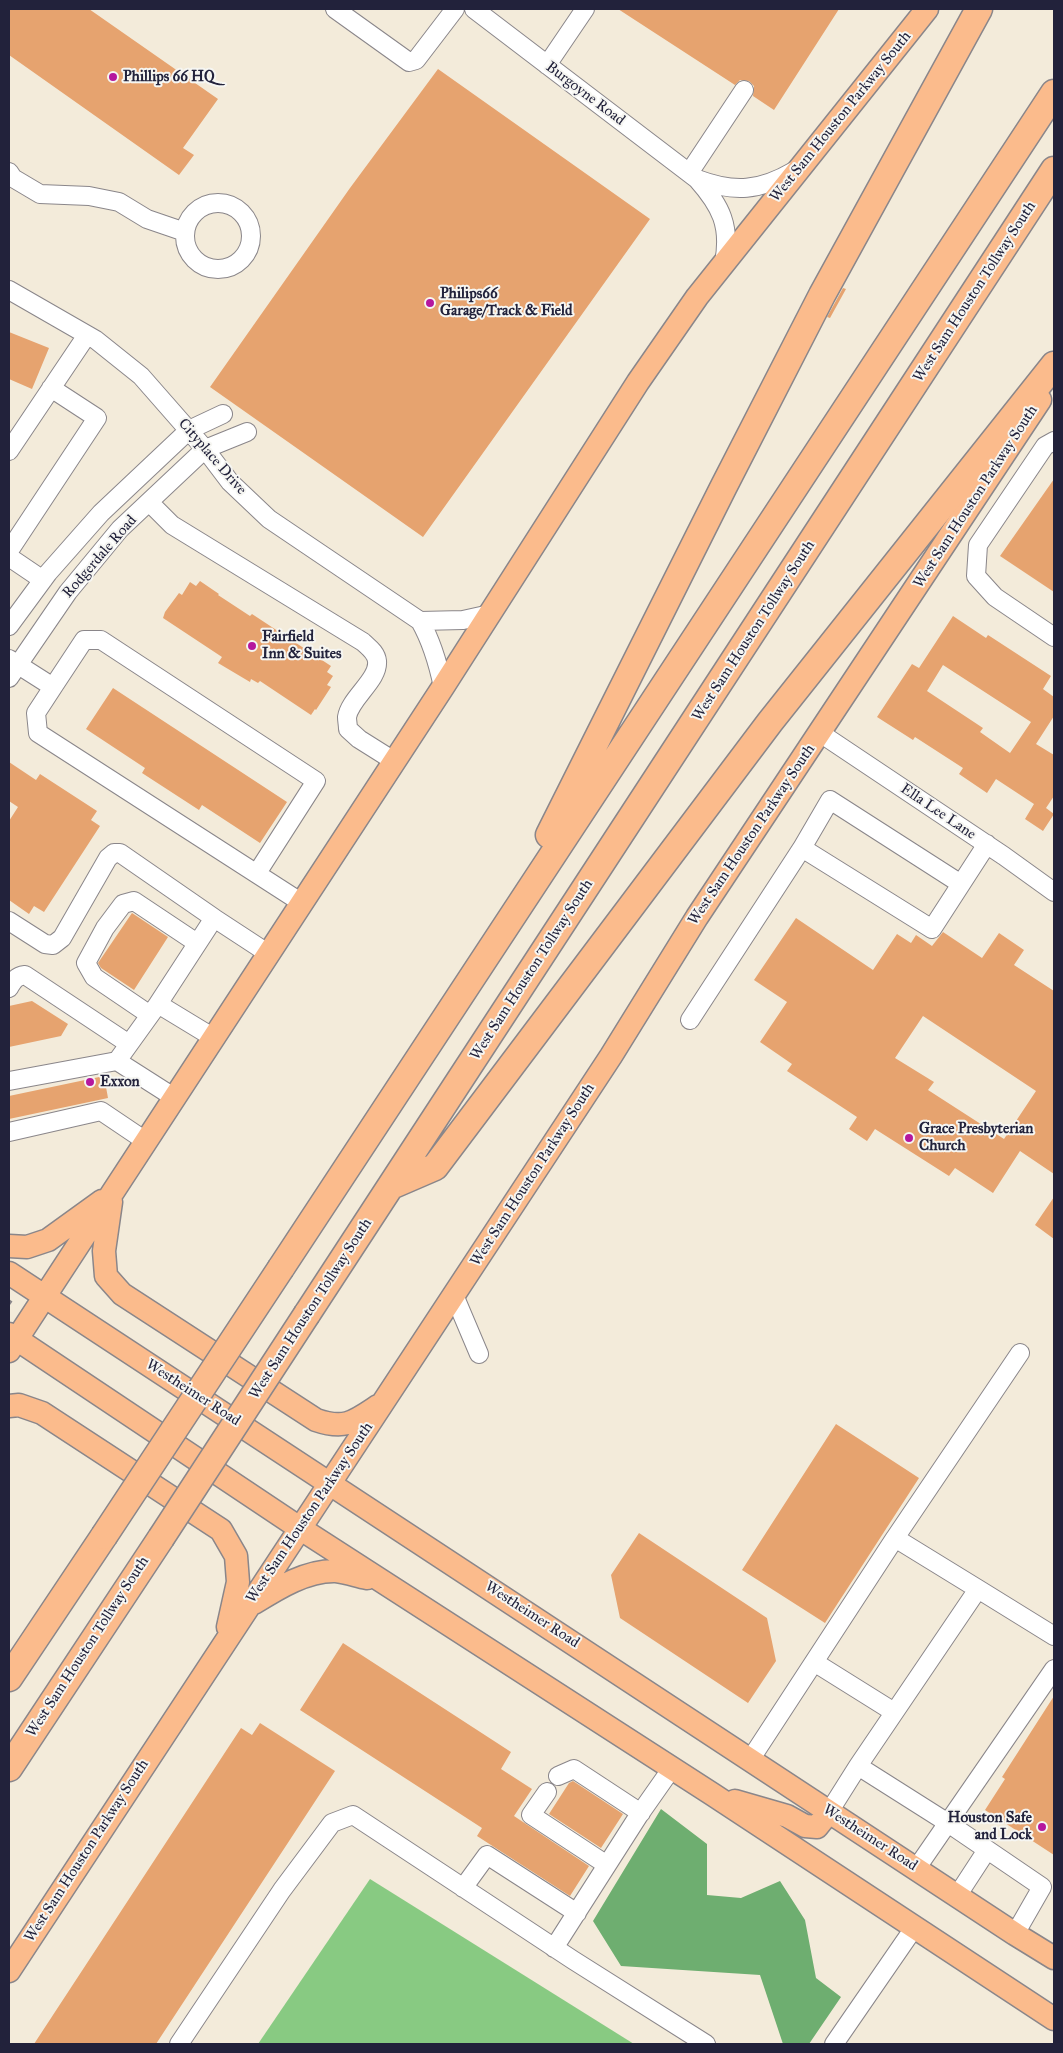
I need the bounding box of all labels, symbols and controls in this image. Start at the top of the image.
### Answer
street label: West Sam Houston Parkway South [767,28,915,206]
street label: Burgoyne Road [542,58,628,130]
place label: Phillips 66 HQ [123,68,215,86]
marker: Phillips 66 HQ [107,71,119,83]
street label: West Sam Houston Tollway South [910,198,1040,386]
place label: Philips66 Garage/Track & Field [440,285,573,320]
marker: Philips66 Garage/Track & Field [424,297,436,309]
street label: West Sam Houston Parkway South [910,402,1042,592]
street label: Cityplace Drive [174,415,250,499]
street label: Rodgerdale Road [59,512,141,602]
street label: West Sam Houston Tollway South [689,537,819,725]
place label: Fairfield Inn & Suites [262,628,342,663]
marker: Fairfield Inn & Suites [246,640,258,652]
street label: West Sam Houston Parkway South [685,741,819,929]
street label: Ella Lee Lane [897,780,979,844]
street label: West Sam Houston Tollway South [467,876,597,1064]
place label: Exxon [100,1073,140,1091]
marker: Exxon [84,1076,96,1088]
street label: West Sam Houston Parkway South [467,1080,599,1270]
place label: Grace Presbyterian Church [919,1120,1033,1155]
marker: Grace Presbyterian Church [903,1132,915,1144]
street label: West Sam Houston Tollway South [246,1215,376,1403]
street label: Westheimer Road [142,1356,244,1430]
street label: West Sam Houston Parkway South [243,1419,377,1607]
street label: West Sam Houston Tollway South [23,1553,153,1741]
street label: Westheimer Road [481,1578,583,1652]
street label: West Sam Houston Parkway South [21,1756,153,1946]
street label: Westheimer Road [819,1801,921,1875]
place label: Houston Safe and Lock [948,1809,1032,1844]
marker: Houston Safe and Lock [1036,1821,1048,1833]

